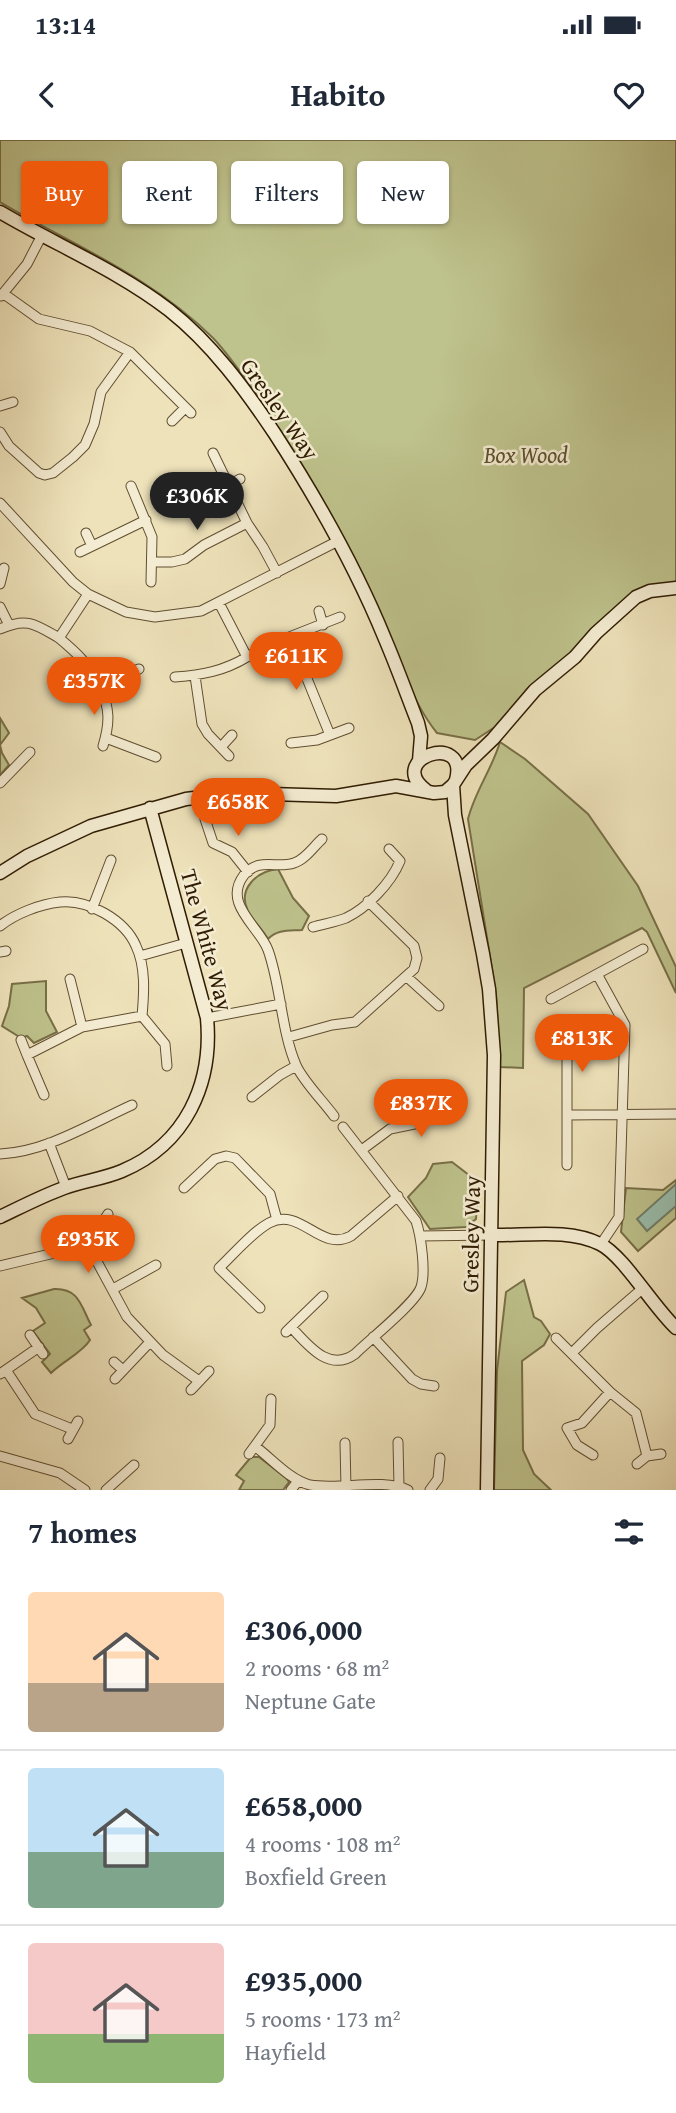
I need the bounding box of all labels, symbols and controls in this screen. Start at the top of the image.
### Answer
text: 13:14 [35,5,96,44]
text: Habito [290,71,386,118]
icon: back [28,76,66,114]
icon: heart [610,76,648,114]
chip: Buy [21,161,108,224]
chip: Rent [122,161,217,224]
chip: Filters [231,161,343,224]
chip: New [357,161,449,224]
street label: Gresley Way [233,351,328,467]
park label: Box Wood [483,438,568,471]
pin: £306K [148,472,246,532]
text: £306K [166,478,228,511]
pin: £611K [247,632,345,692]
text: £611K [265,638,327,671]
pin: £357K [45,658,143,717]
text: £357K [63,663,125,696]
pin: £658K [189,778,287,838]
text: £658K [207,784,269,817]
street label: The White Way [173,865,242,1015]
pin: £813K [533,1014,631,1074]
text: £813K [551,1020,613,1053]
pin: £837K [372,1080,470,1139]
text: £837K [390,1085,452,1118]
street label: Gresley Way [453,1174,488,1293]
pin: £935K [39,1216,137,1275]
text: £935K [57,1221,119,1254]
text: 7 homes [28,1510,137,1554]
icon: filters [610,1513,648,1551]
text: £306,000 [245,1607,362,1651]
icon: home [84,1620,168,1704]
text: 2 rooms · 68 m² [245,1651,389,1684]
text: Neptune Gate [245,1684,376,1717]
text: £658,000 [245,1783,362,1827]
icon: home [84,1796,168,1880]
text: 4 rooms · 108 m² [245,1827,400,1860]
text: Boxfield Green [245,1860,387,1893]
text: £935,000 [245,1958,362,2002]
icon: home [84,1971,168,2055]
text: 5 rooms · 173 m² [245,2002,400,2035]
text: Hayfield [245,2035,326,2068]

